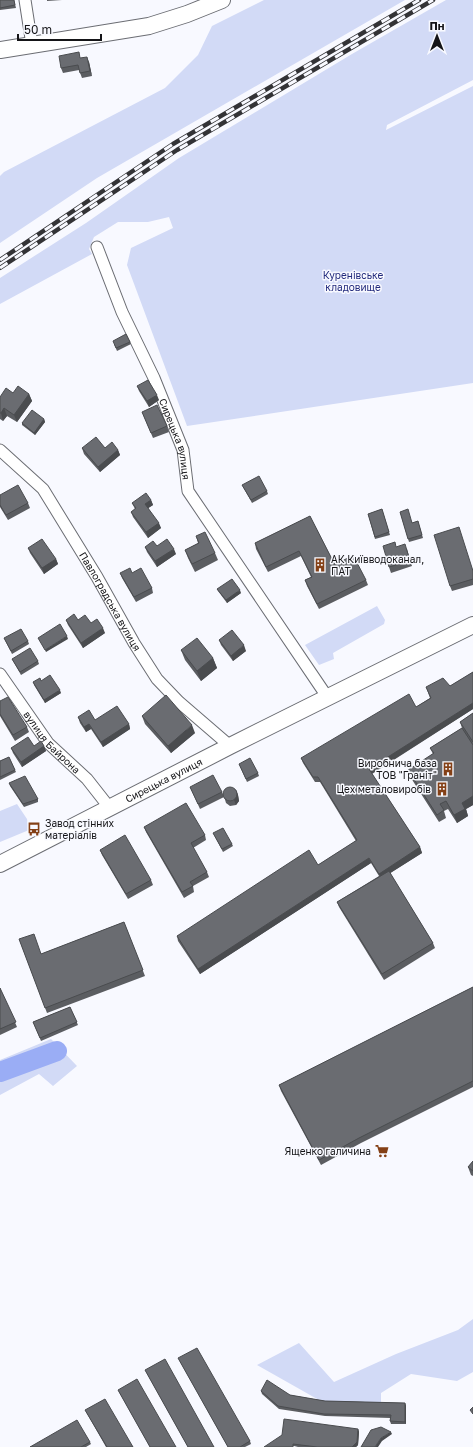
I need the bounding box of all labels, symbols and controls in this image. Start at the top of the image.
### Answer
scale bar [18,16,101,42]
north arrow [417,16,457,56]
text: Пн [430,19,445,32]
text: 50 m [24,22,52,37]
park label: Куренівське кладовище [323,269,384,293]
street label: Сирецька вулиця [157,397,193,480]
street label: Павлоградська вулиця [77,550,144,653]
place label: АК Київводоканал, ПАТ [331,553,424,577]
building icon: АК Київводоканал, ПАТ [312,557,328,573]
street label: вулиця Байрона [21,708,83,776]
street label: Сирецька вулиця [123,755,204,805]
place label: Виробнича база ТОВ "Граніт" [358,757,437,781]
building icon: Виробнича база ТОВ "Граніт" [440,761,456,777]
building icon: Цех металовиробів [434,781,450,797]
place label: Цех металовиробів [337,783,431,795]
place label: Завод стінних матеріалів [45,817,114,841]
bus stop icon: Завод стінних матеріалів [26,821,42,837]
supermarket icon: Ященко галичина [374,1143,390,1159]
place label: Ященко галичина [284,1145,371,1157]

